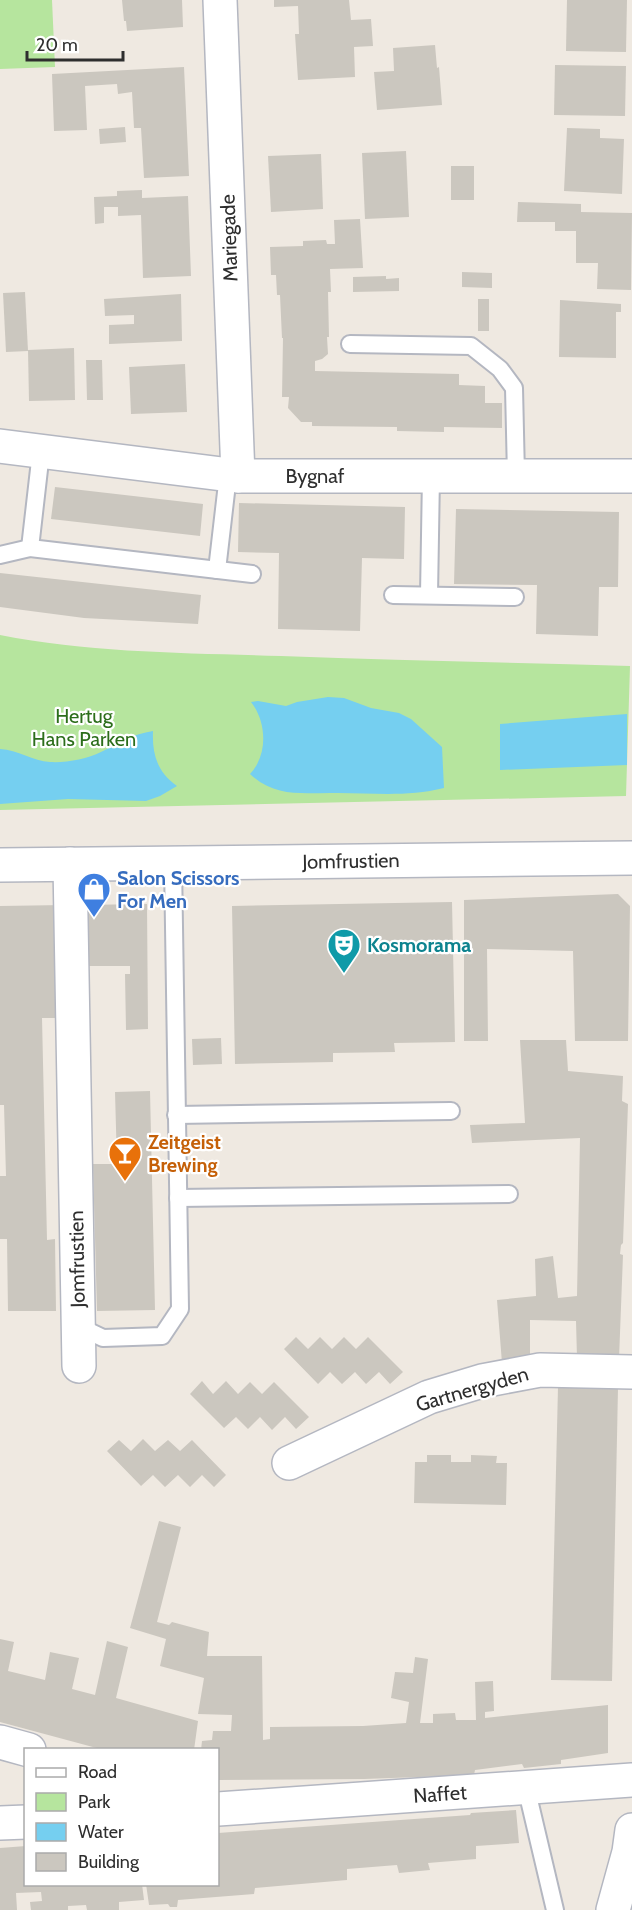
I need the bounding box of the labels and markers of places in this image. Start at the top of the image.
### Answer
place label: Salon Scissors For Men [117,866,240,913]
shop icon: Salon Scissors For Men [76,871,112,918]
theatre icon: Kosmorama [326,927,362,974]
place label: Kosmorama [367,933,471,957]
place label: Zeitgeist Brewing [148,1130,221,1177]
bar icon: Zeitgeist Brewing [107,1135,143,1182]

